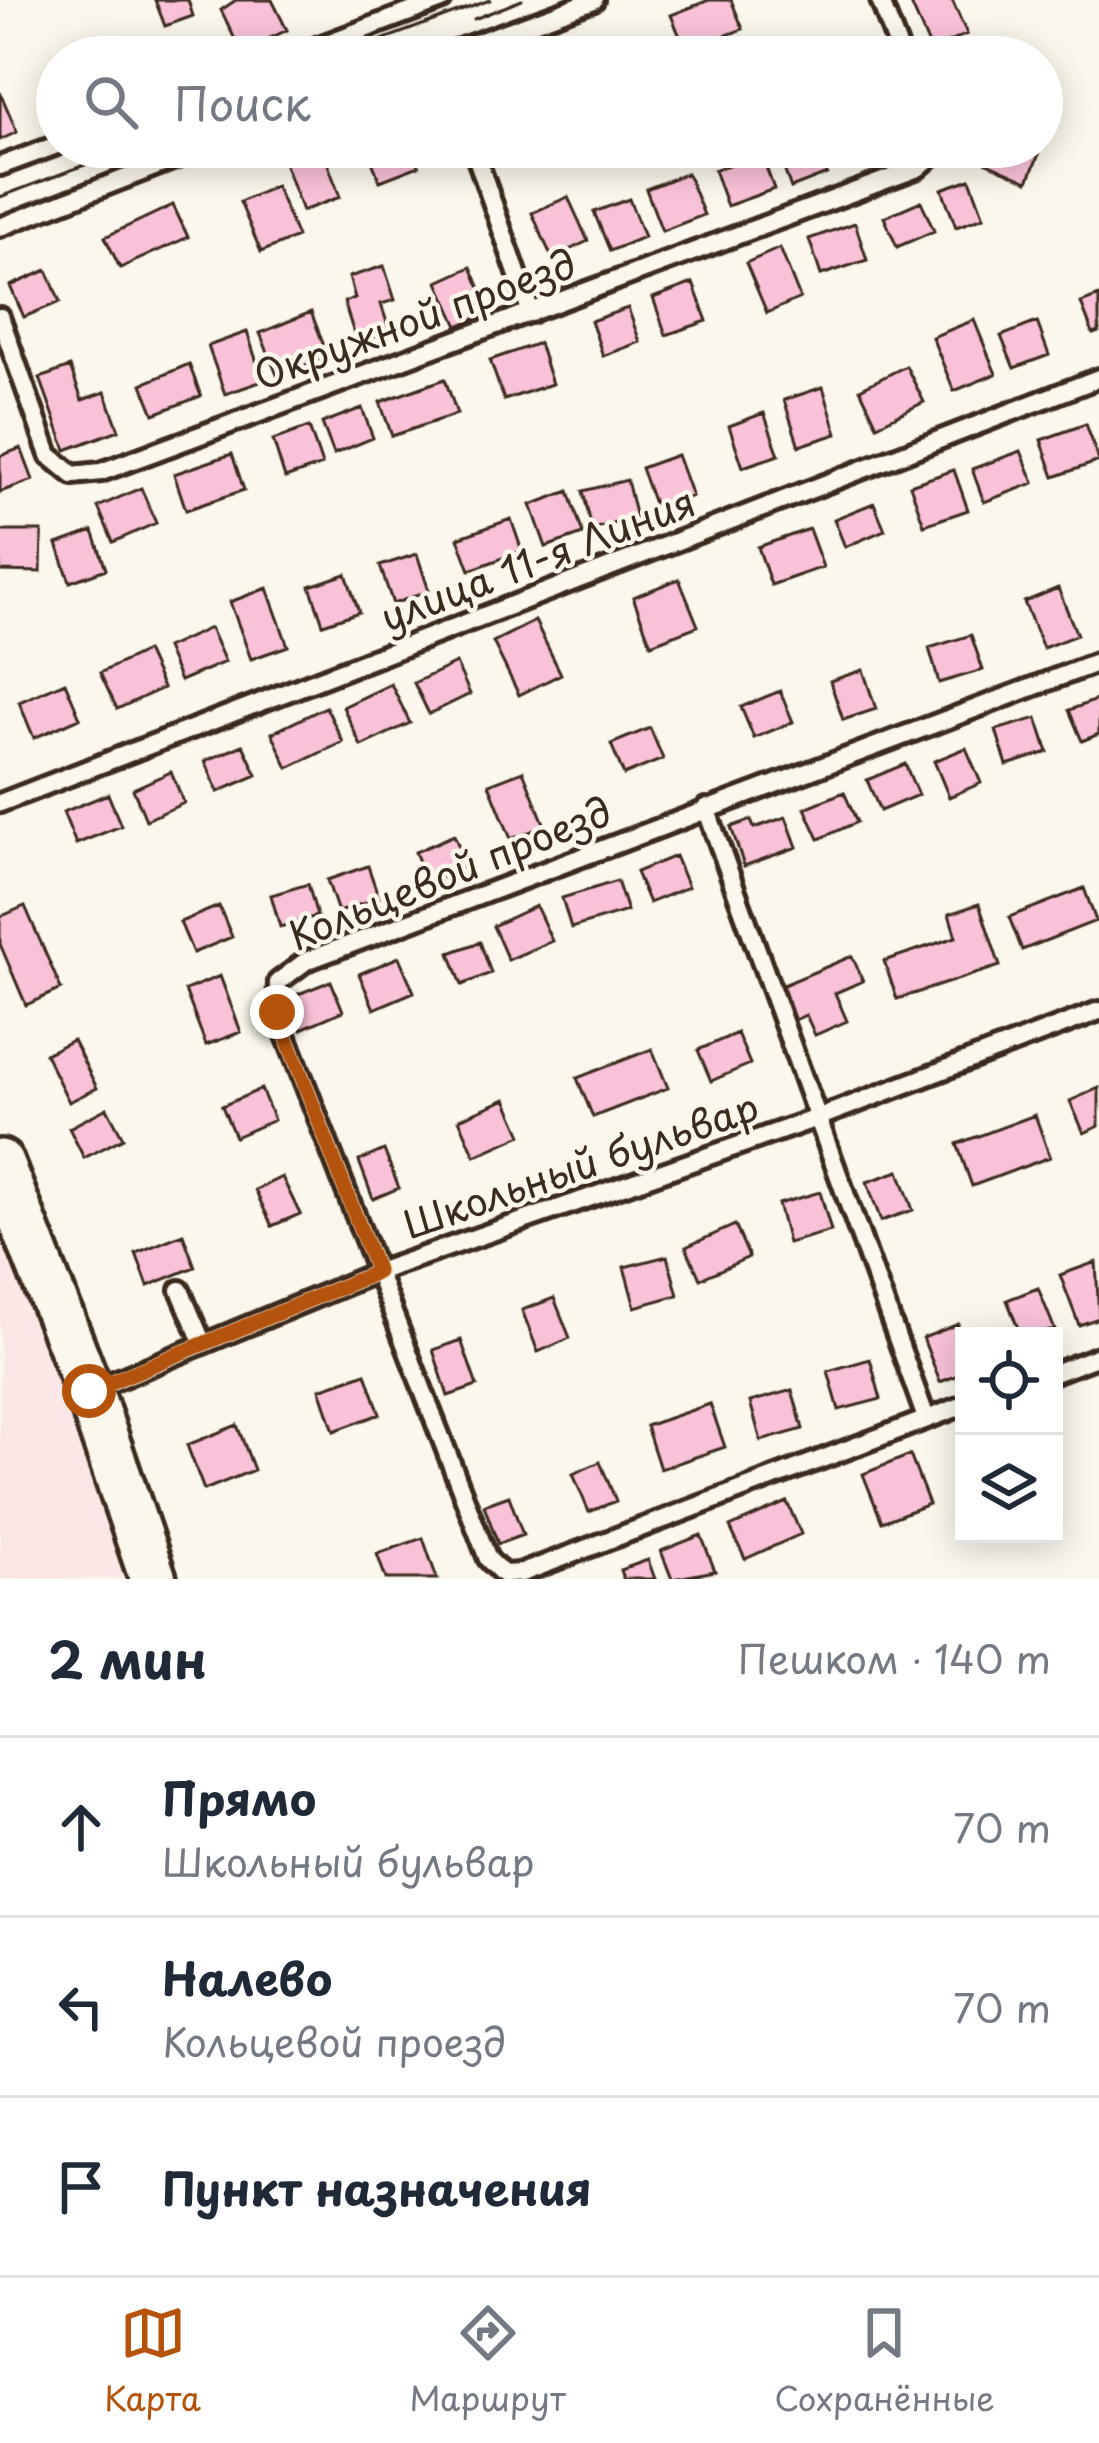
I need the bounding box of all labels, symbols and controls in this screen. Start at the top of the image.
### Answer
search box [36,36,1063,168]
text: Поиск [174,68,311,136]
icon: search [78,69,144,135]
street label: Окружной проезд [245,232,583,403]
street label: улица 11-я Линия [371,470,703,645]
street label: Кольцевой проезд [278,780,620,964]
route end [250,985,304,1039]
street label: Школьный бульвар [394,1075,766,1252]
map controls [955,1327,1063,1543]
button: locate [955,1327,1063,1435]
route start [62,1364,116,1418]
button: layers [955,1435,1063,1543]
text: 2 мин [48,1619,207,1696]
text: Пешком · 140 m [738,1628,1051,1687]
text: Прямо [162,1763,316,1831]
icon: ahead [48,1794,114,1860]
text: 70 m [953,1797,1051,1856]
text: Школьный бульвар [162,1831,535,1890]
text: Налево [162,1943,332,2011]
icon: left [48,1974,114,2040]
text: 70 m [953,1977,1051,2036]
text: Кольцевой проезд [162,2011,506,2070]
text: Пункт назначения [162,2153,592,2221]
icon: arrive [48,2154,114,2220]
tab: Карта [104,2300,201,2422]
tab: Маршрут [410,2300,566,2422]
tab: Сохранённые [774,2300,995,2422]

